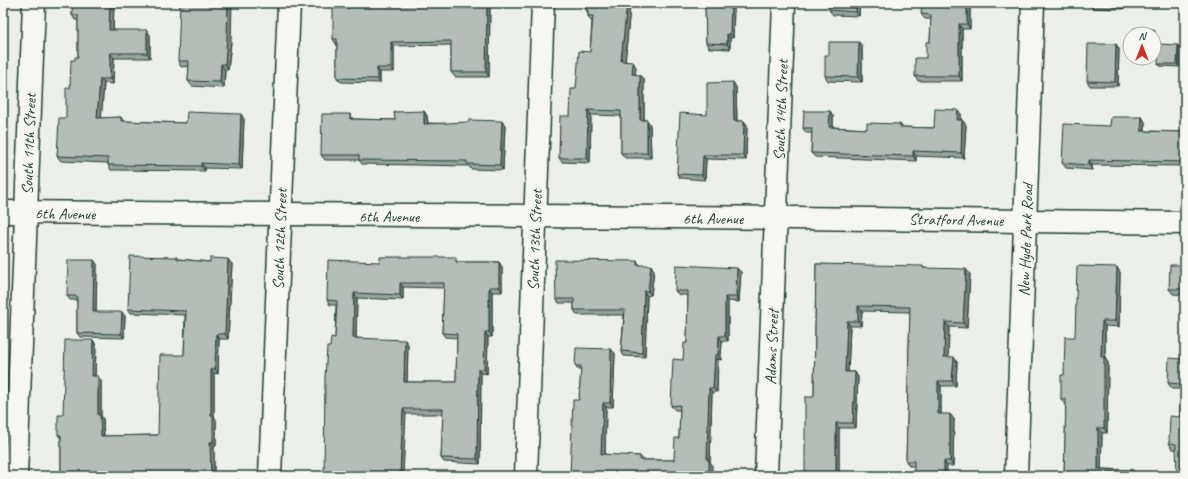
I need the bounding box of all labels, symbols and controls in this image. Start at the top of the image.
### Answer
north arrow [1122,26,1162,66]
text: N [1139,29,1148,43]
street label: South 14th Street [769,58,793,161]
street label: South 11th Street [17,92,41,195]
street label: New Hyde Park Road [1014,181,1038,297]
street label: South 12th Street [268,187,292,290]
street label: South 13th Street [523,188,547,291]
street label: 6th Avenue [35,203,97,225]
street label: 6th Avenue [359,207,421,227]
street label: 6th Avenue [683,209,745,229]
street label: Stratford Avenue [909,209,1005,231]
street label: Adams Street [761,306,783,385]

